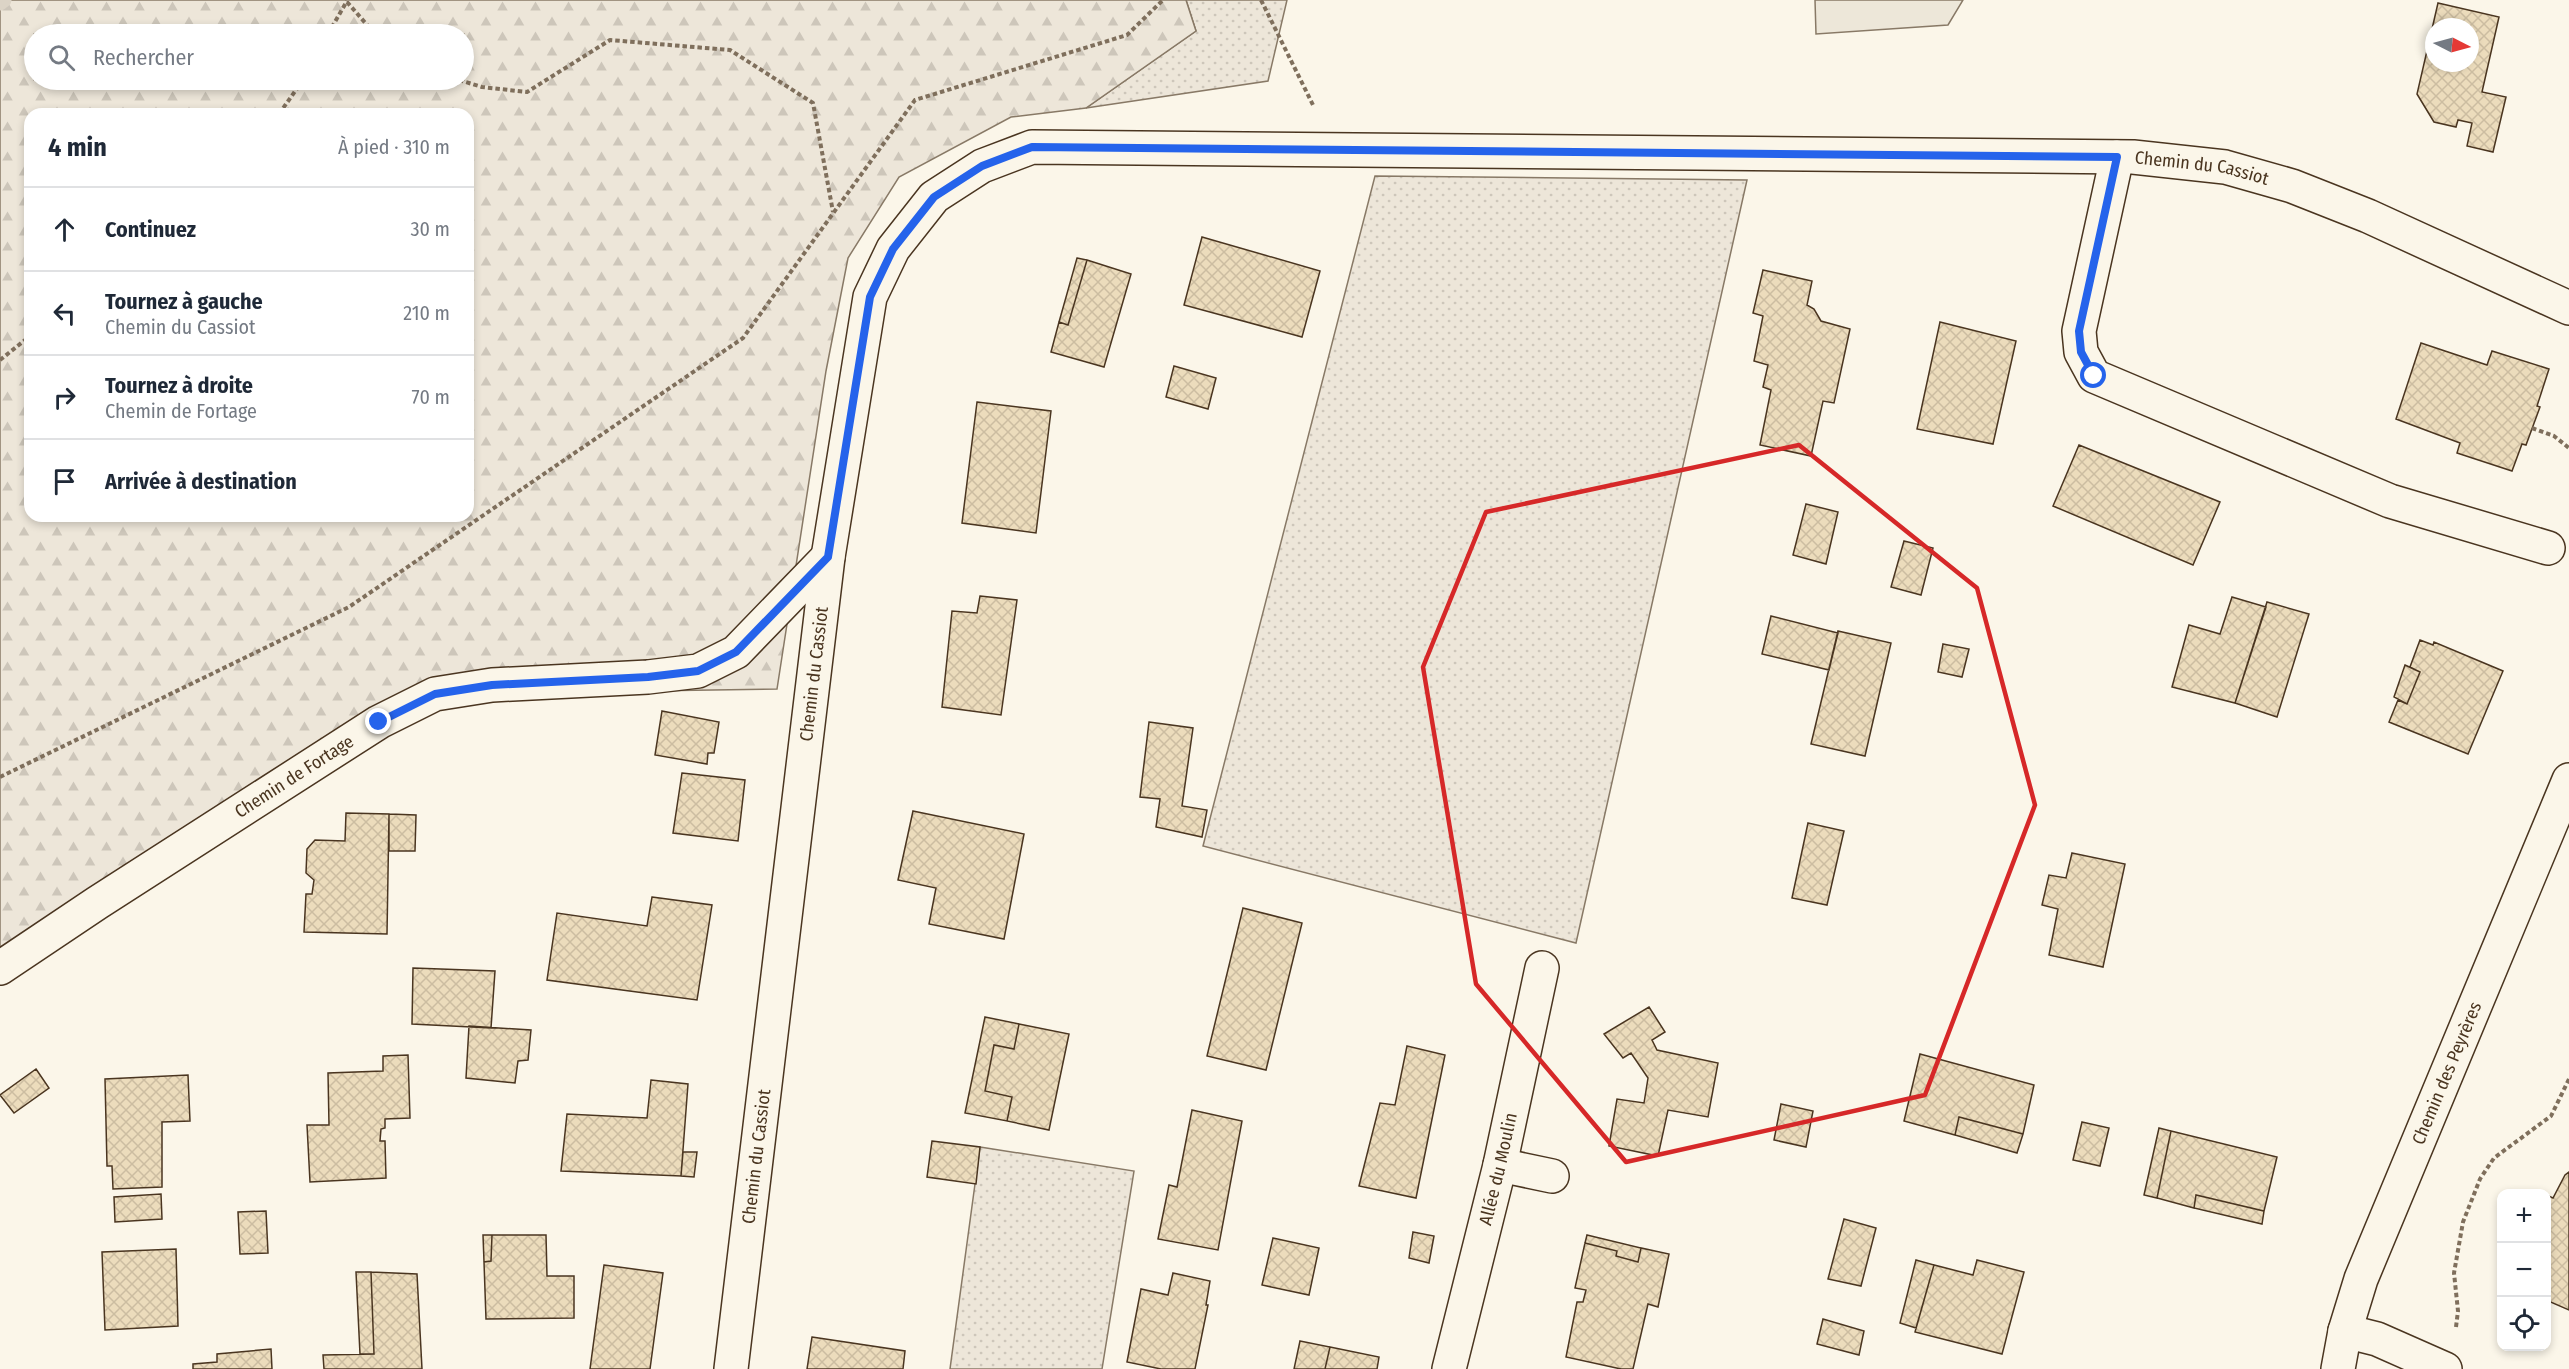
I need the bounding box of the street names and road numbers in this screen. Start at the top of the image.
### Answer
street label: Chemin du Cassiot [2134,146,2271,190]
street label: Chemin du Cassiot [795,605,833,743]
street label: Chemin de Fortage [231,730,358,823]
street label: Chemin des Peyrères [2407,998,2486,1148]
street label: Chemin du Cassiot [737,1088,775,1225]
street label: Allée du Moulin [1474,1111,1522,1227]

